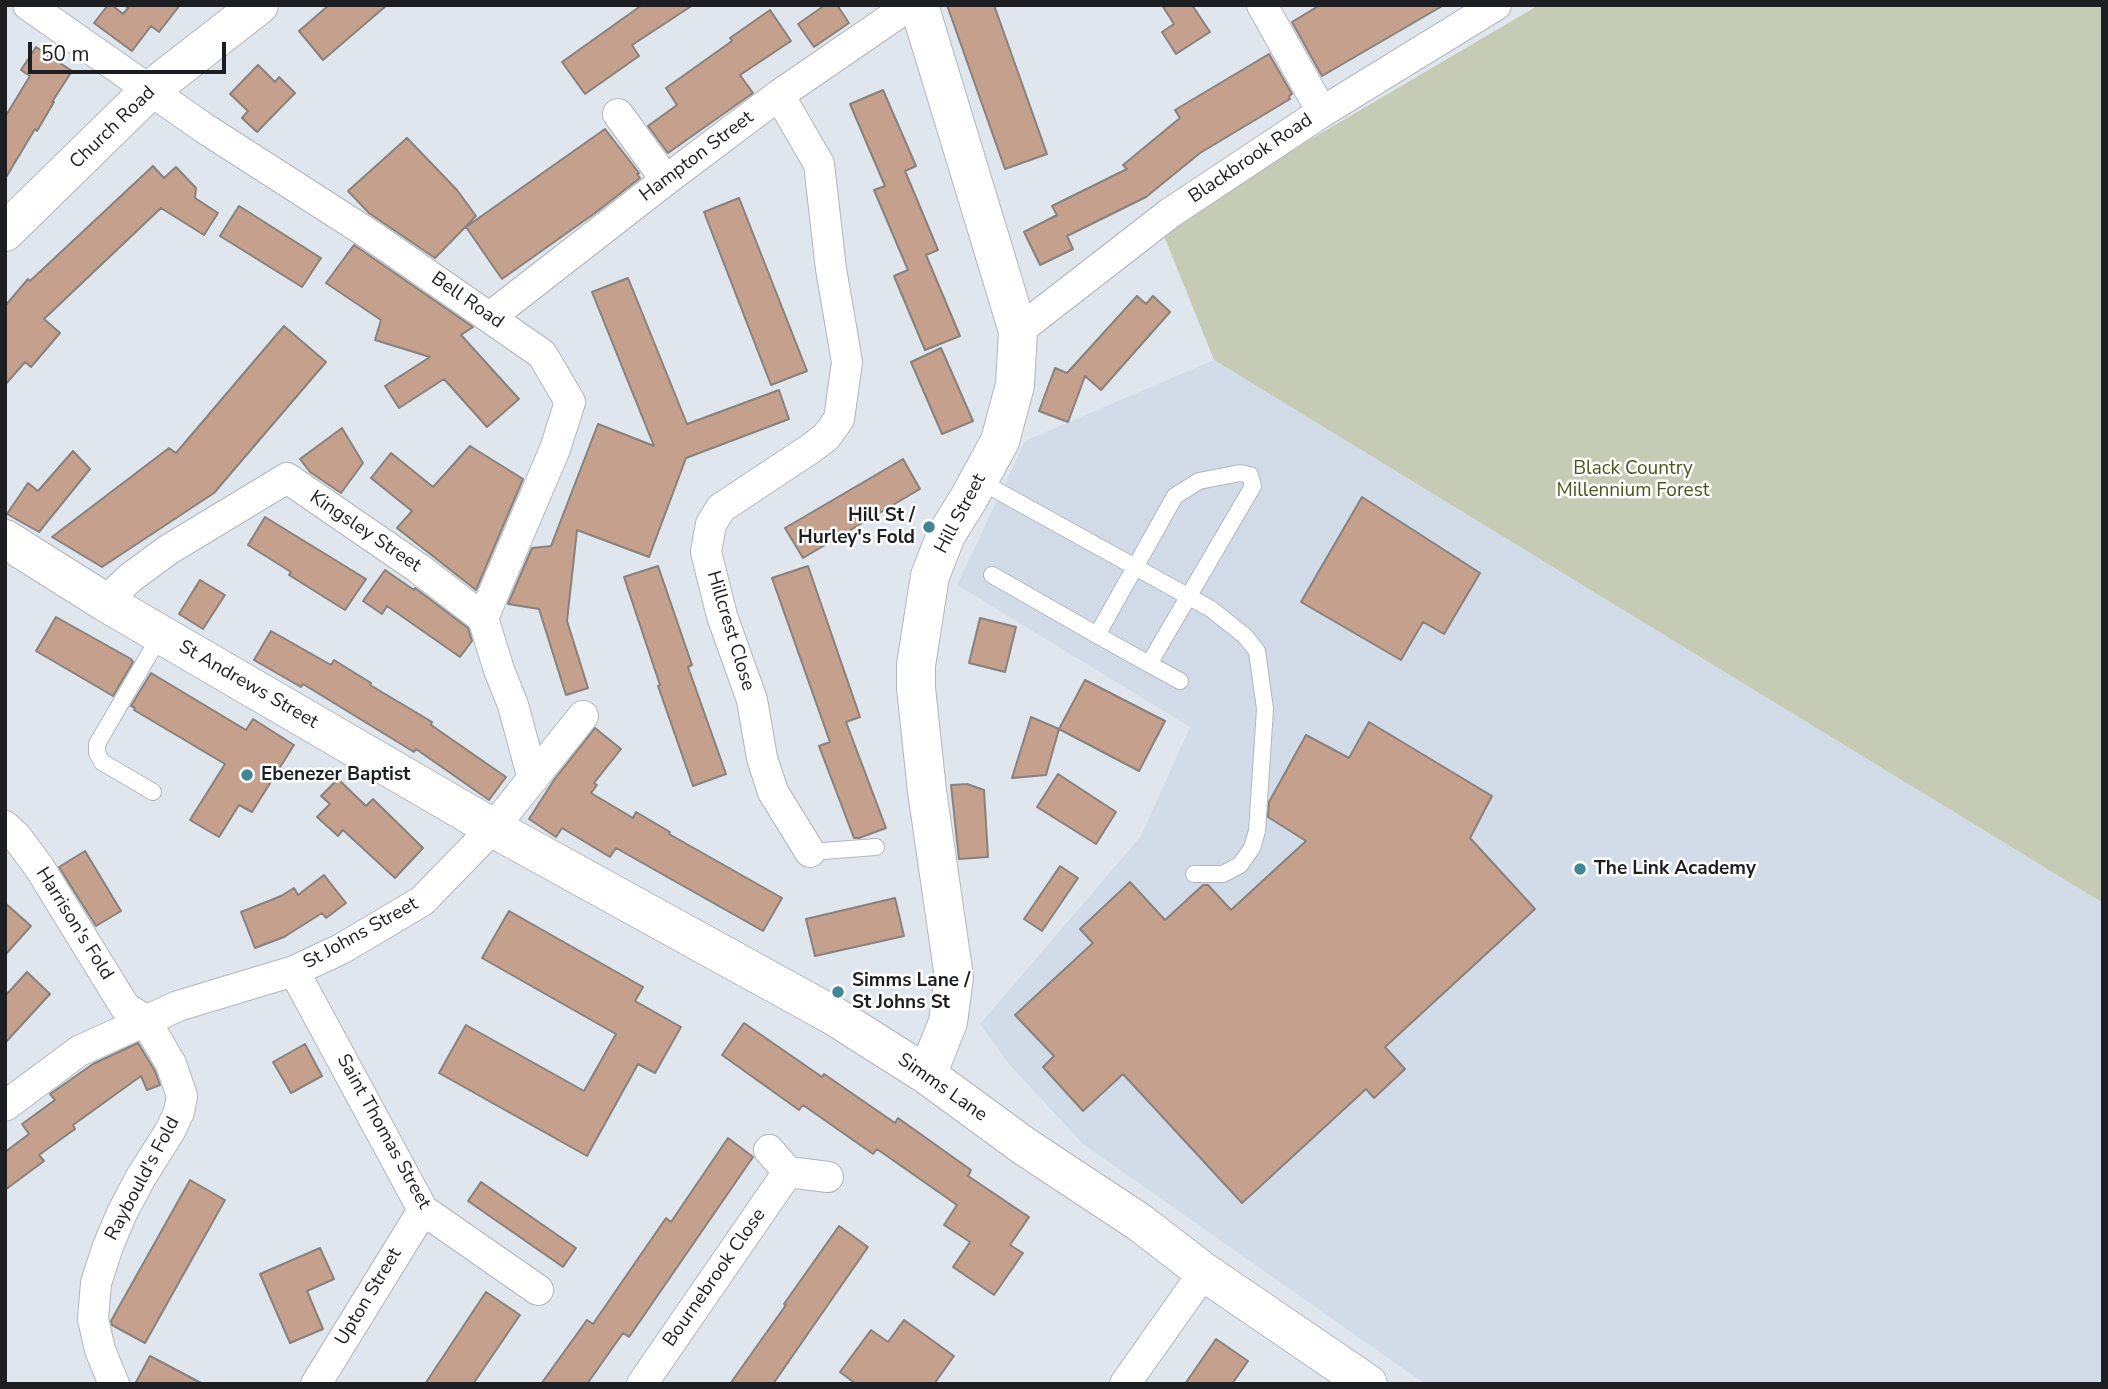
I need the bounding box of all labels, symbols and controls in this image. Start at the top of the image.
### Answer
scale bar [32,28,229,72]
text: 50 m [41,40,90,68]
street label: Church Road [66,82,160,174]
street label: Hampton Street [636,107,758,207]
street label: Blackbrook Road [1185,109,1317,209]
street label: Bell Road [426,268,508,334]
park label: Black Country Millennium Forest [1557,458,1709,502]
street label: Hill Street [931,470,991,558]
street label: Kingsley Street [305,486,425,578]
place label: Hill St / Hurley's Fold [798,505,915,549]
marker: Hill St / Hurley's Fold [921,519,937,535]
street label: Hillcrest Close [701,568,759,694]
street label: St Andrews Street [174,636,322,734]
place label: Ebenezer Baptist [261,764,410,786]
marker: Ebenezer Baptist [239,767,255,783]
place label: The Link Academy [1594,858,1756,880]
marker: The Link Academy [1572,861,1588,877]
street label: Harrison's Fold [30,863,118,985]
street label: St Johns Street [300,893,422,975]
place label: Simms Lane / St Johns St [852,970,970,1014]
marker: Simms Lane / St Johns St [830,984,846,1000]
street label: Simms Lane [893,1049,991,1127]
street label: Saint Thomas Street [331,1051,435,1213]
street label: Raybould's Fold [101,1113,185,1245]
street label: Bournebrook Close [659,1205,771,1351]
street label: Upton Street [331,1244,407,1350]

